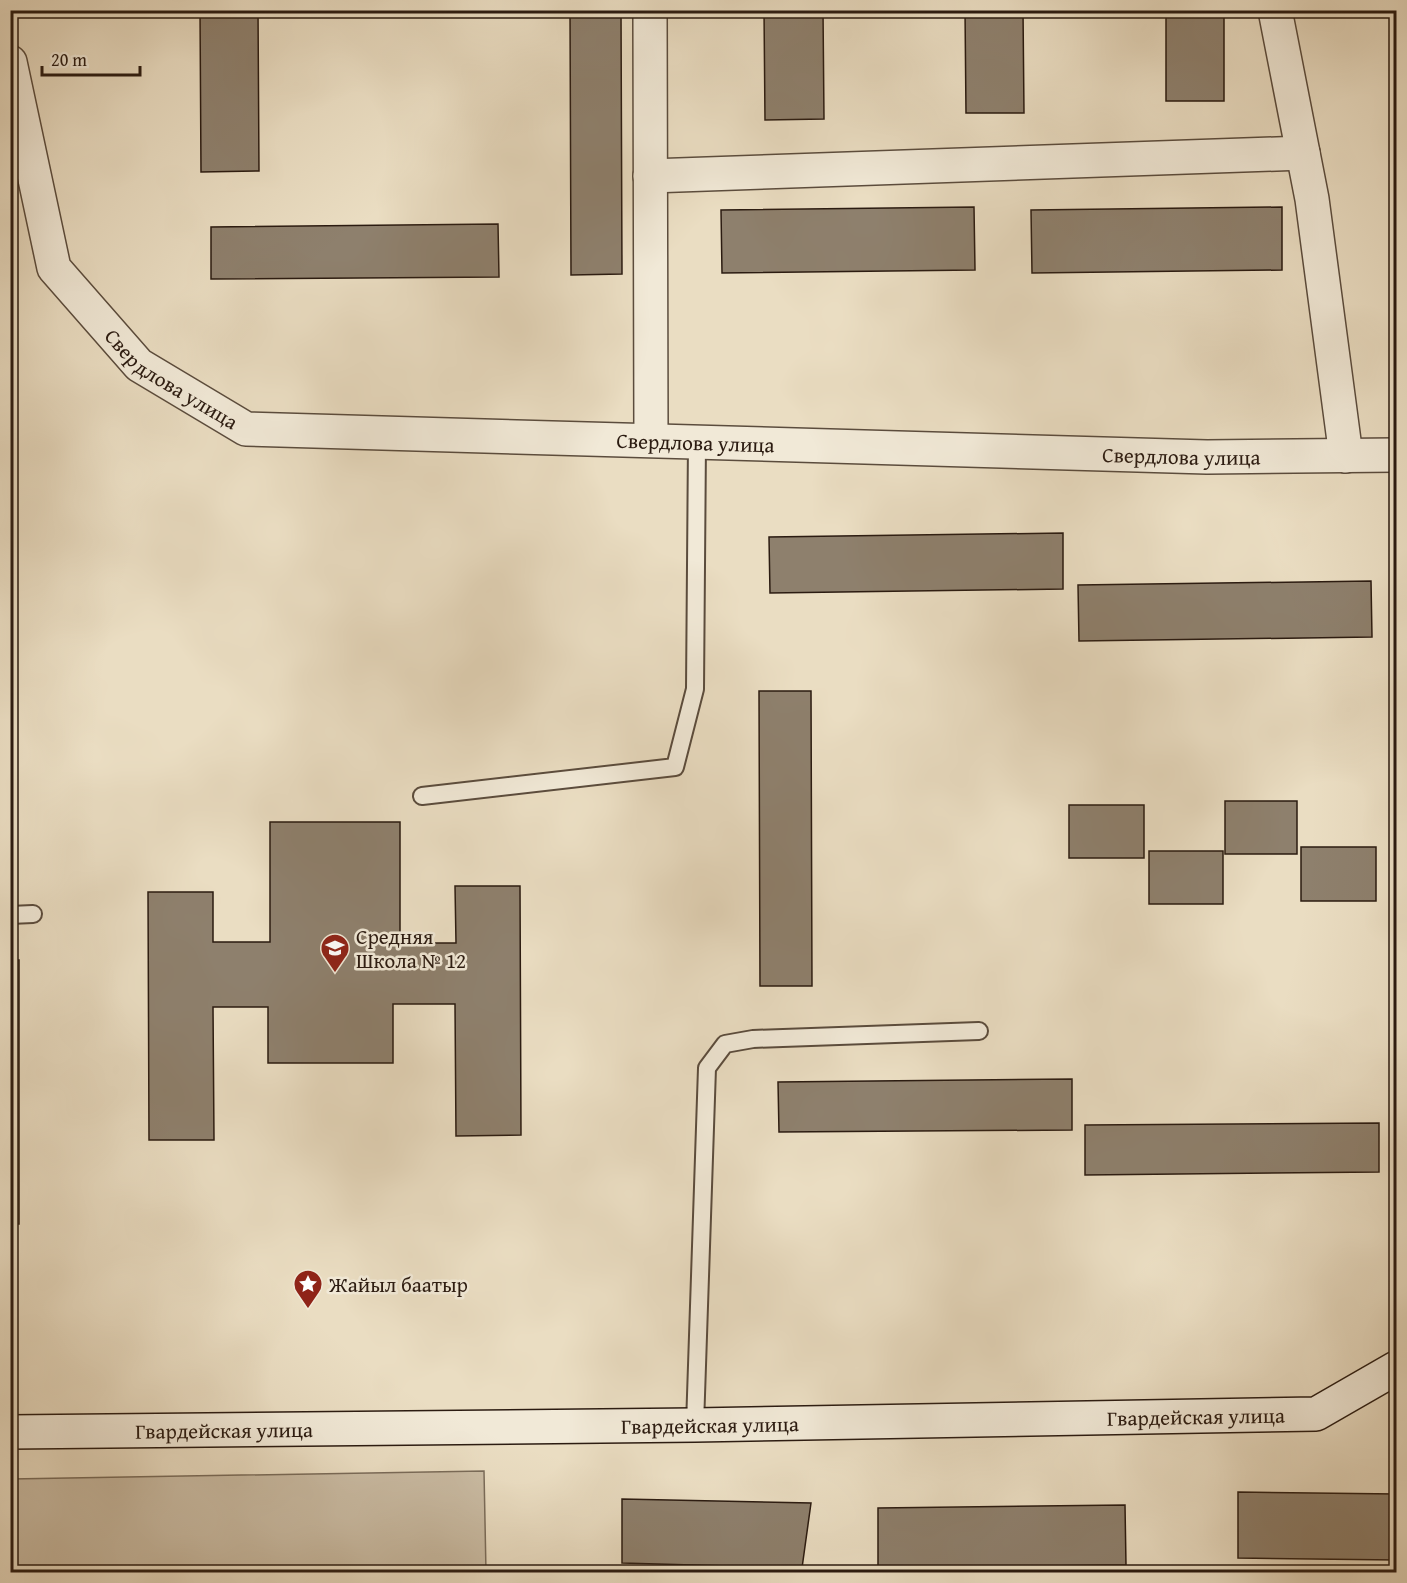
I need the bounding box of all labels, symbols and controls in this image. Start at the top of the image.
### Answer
scale bar [42,39,140,77]
text: 20 m [51,46,87,73]
street label: Свердлова улица [98,321,244,437]
street label: Свердлова улица [616,424,775,460]
street label: Свердлова улица [1102,438,1261,473]
place label: Средняя Школа № 12 [356,921,466,976]
school or university icon: Средняя Школа № 12 [319,932,351,974]
place icon: Жайыл баатыр [292,1268,324,1310]
place label: Жайыл баатыр [328,1269,468,1300]
street label: Гвардейская улица [1107,1399,1285,1433]
street label: Гвардейская улица [621,1408,799,1441]
street label: Гвардейская улица [135,1413,313,1446]

